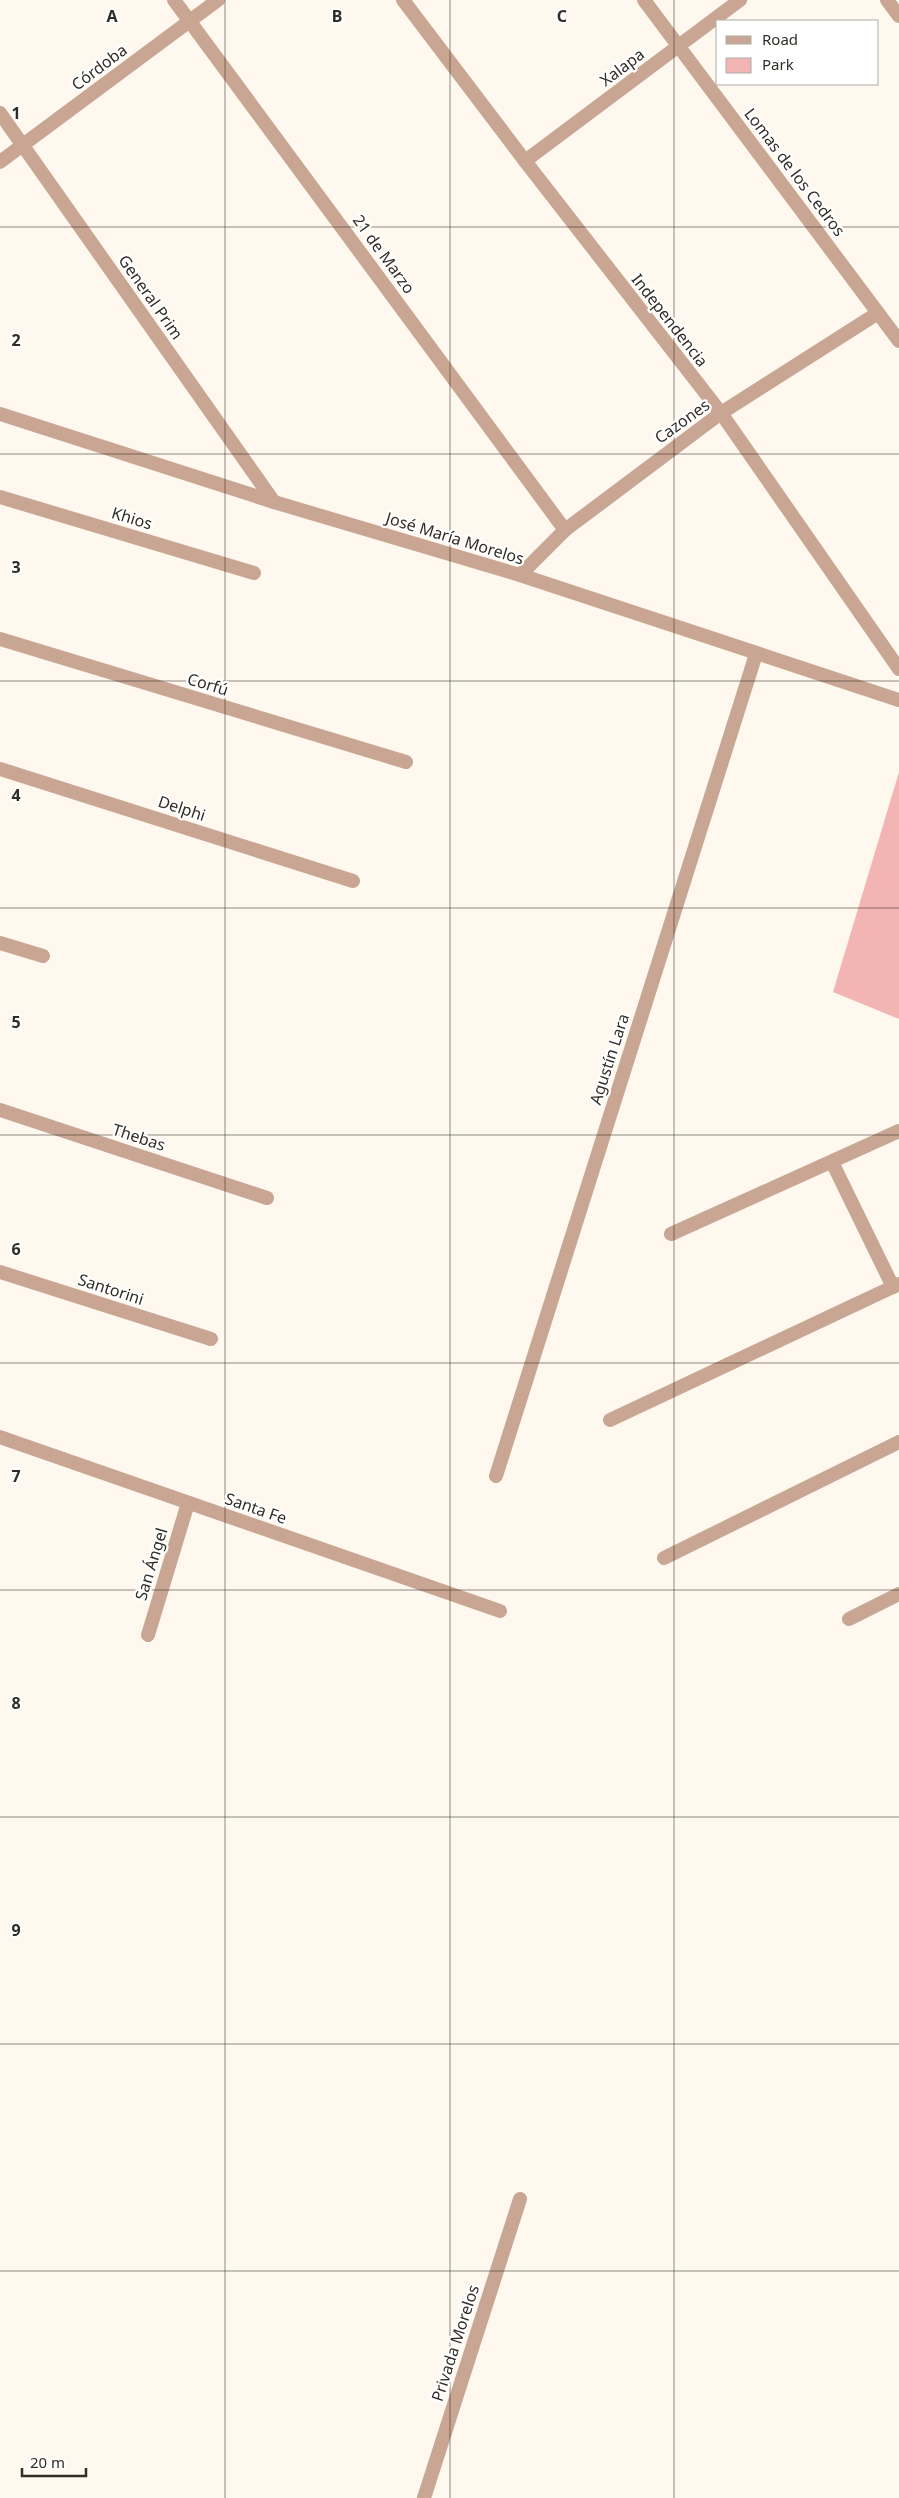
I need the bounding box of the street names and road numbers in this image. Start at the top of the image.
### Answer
street label: Córdoba [67,39,131,95]
street label: Xalapa [595,43,649,91]
street label: Lomas de los Cedros [740,103,850,241]
street label: 21 de Marzo [348,210,420,298]
street label: General Prim [114,250,188,344]
street label: Independencia [627,269,713,371]
street label: Cazones [650,394,714,448]
street label: Khios [109,501,155,535]
street label: José María Morelos [381,506,527,569]
street label: Corfú [185,667,231,701]
street label: Delphi [155,790,209,826]
street label: Agustín Lara [584,1011,634,1107]
street label: Thebas [110,1118,168,1156]
street label: Santorini [75,1268,147,1310]
street label: Santa Fe [222,1487,290,1529]
street label: San Ángel [130,1525,172,1603]
street label: Privada Morelos [426,2282,484,2404]

